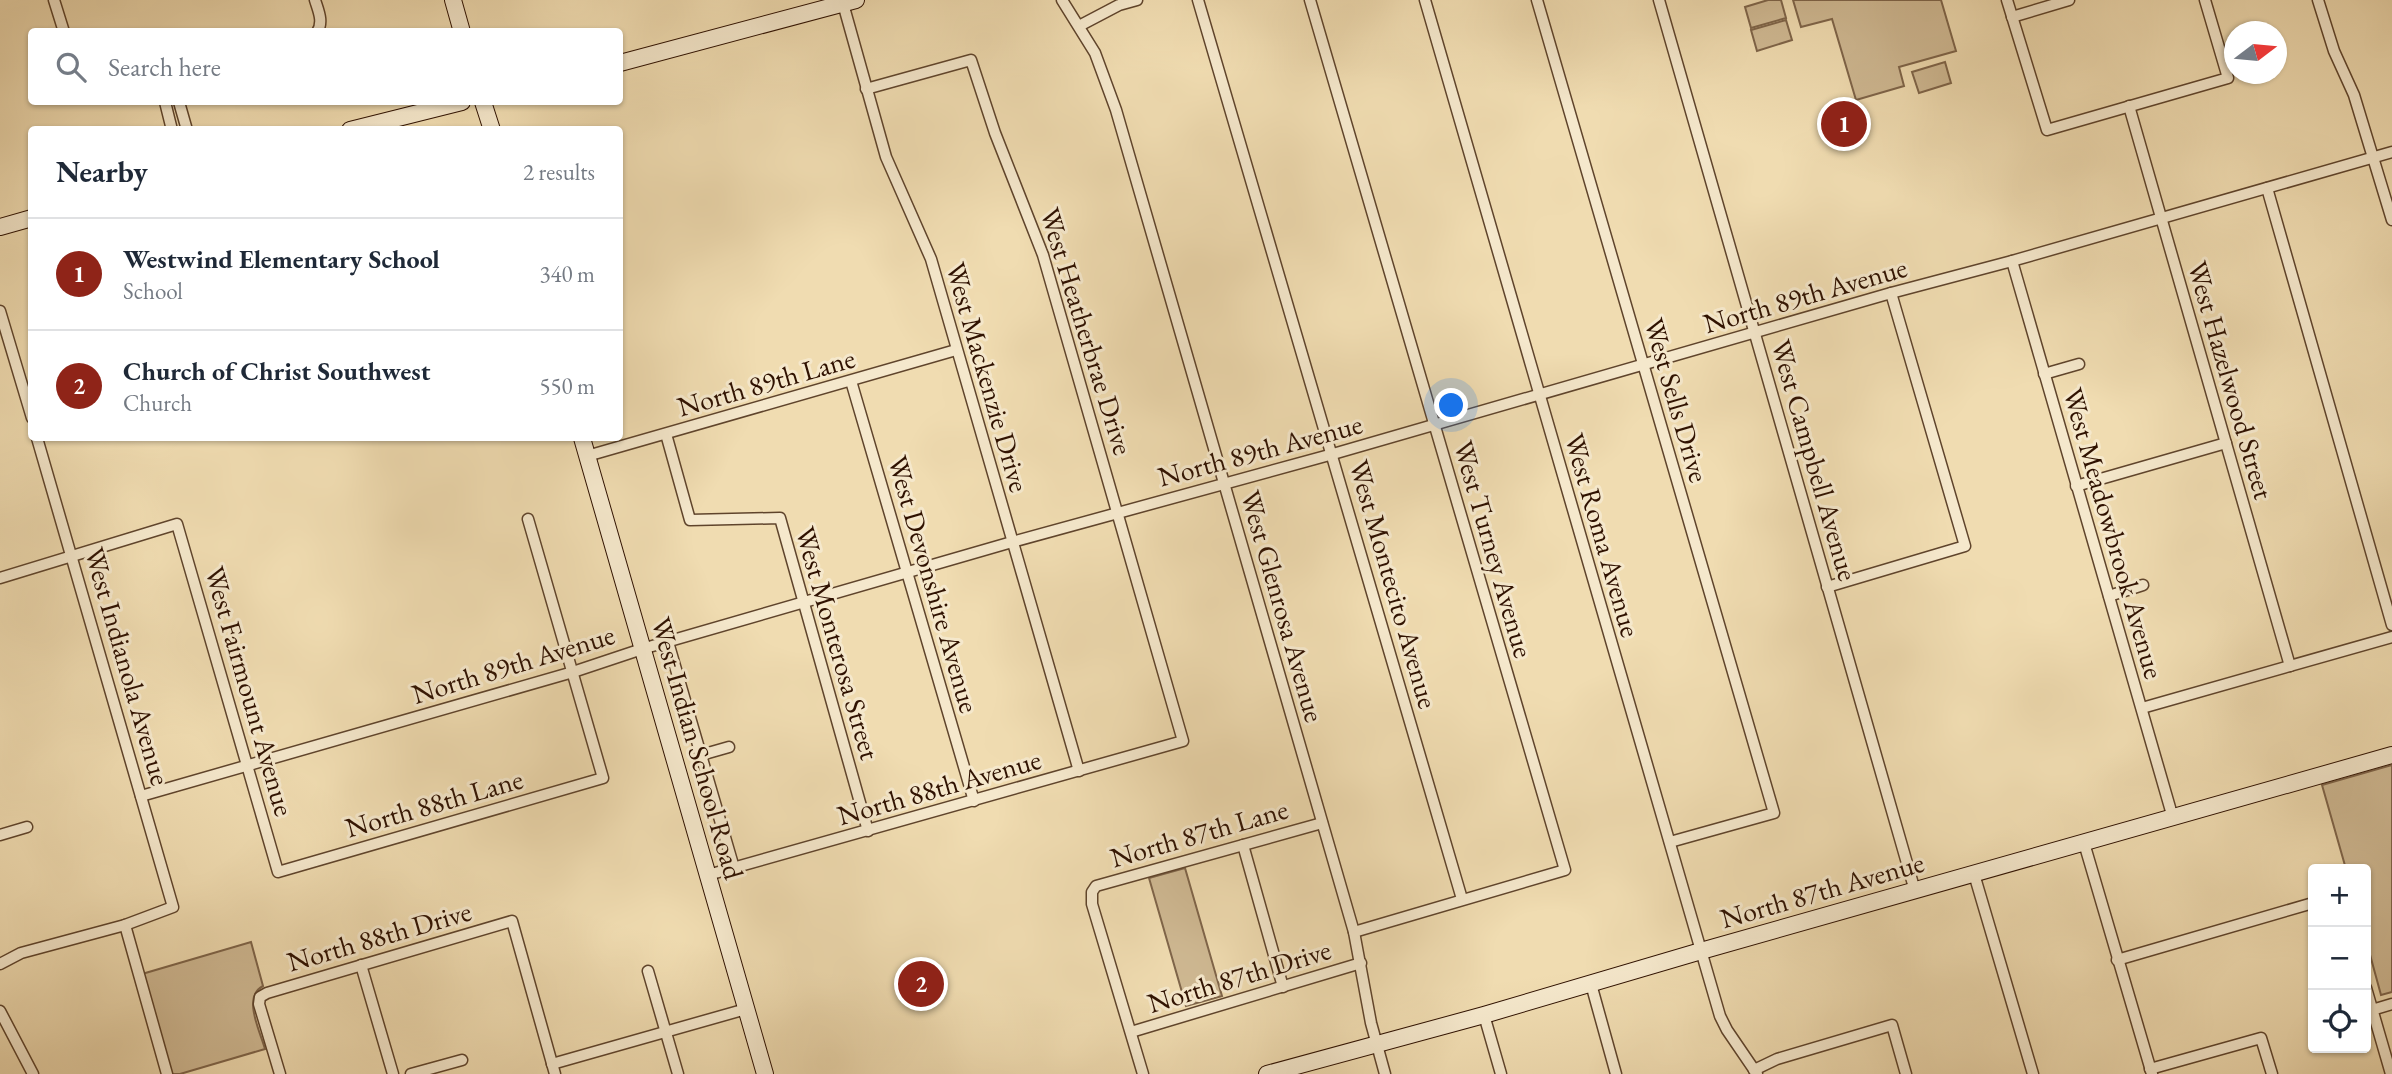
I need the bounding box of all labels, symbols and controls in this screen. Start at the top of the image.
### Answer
north arrow [2224,21,2287,84]
search box [28,28,623,105]
icon: search [52,48,90,86]
text: Search here [108,50,221,84]
pin: 1 [1821,98,1867,150]
text: Nearby [56,152,148,191]
text: 2 results [523,157,595,187]
street label: West Heatherbrae Drive [1032,203,1142,459]
text: Westwind Elementary School [123,242,440,276]
street label: North 89th Avenue [1699,249,1911,341]
street label: West Hazelwood Street [2180,257,2282,503]
street label: West Mackenzie Drive [938,258,1038,496]
text: 1 [73,259,85,289]
text: 340 m [539,259,595,289]
text: School [123,276,183,306]
street label: West Sells Drive [1636,314,1718,486]
street label: West Campbell Avenue [1763,335,1867,585]
street label: North 89th Lane [673,339,859,425]
text: Church of Christ Southwest [123,354,430,388]
text: 2 [73,371,85,401]
text: 550 m [539,371,595,401]
street label: West Meadowbrook Avenue [2055,383,2173,683]
text: Church [123,388,192,418]
your location [1434,388,1468,422]
street label: North 89th Avenue [1154,405,1366,495]
street label: West Roma Avenue [1557,429,1649,641]
street label: West Turney Avenue [1446,436,1542,662]
street label: West Devonshire Avenue [880,451,988,717]
street label: West Montecito Avenue [1341,456,1447,712]
street label: West Glenrosa Avenue [1233,486,1333,726]
street label: West Monterosa Street [788,522,889,764]
street label: West Indianola Avenue [77,543,179,789]
street label: West Fairmount Avenue [197,562,303,820]
street label: West Indian School Road [643,613,753,884]
street label: North 89th Avenue [407,616,619,712]
street label: North 88th Avenue [833,741,1045,833]
street label: North 88th Lane [341,760,527,846]
street label: North 87th Lane [1106,790,1292,876]
street label: North 87th Avenue [1716,844,1928,936]
map controls [2308,864,2371,1053]
button: + [2308,864,2371,927]
street label: North 88th Drive [283,893,475,979]
button: − [2308,927,2371,990]
street label: North 87th Drive [1143,931,1335,1021]
pin: 2 [898,958,944,1010]
button: locate [2308,990,2371,1053]

